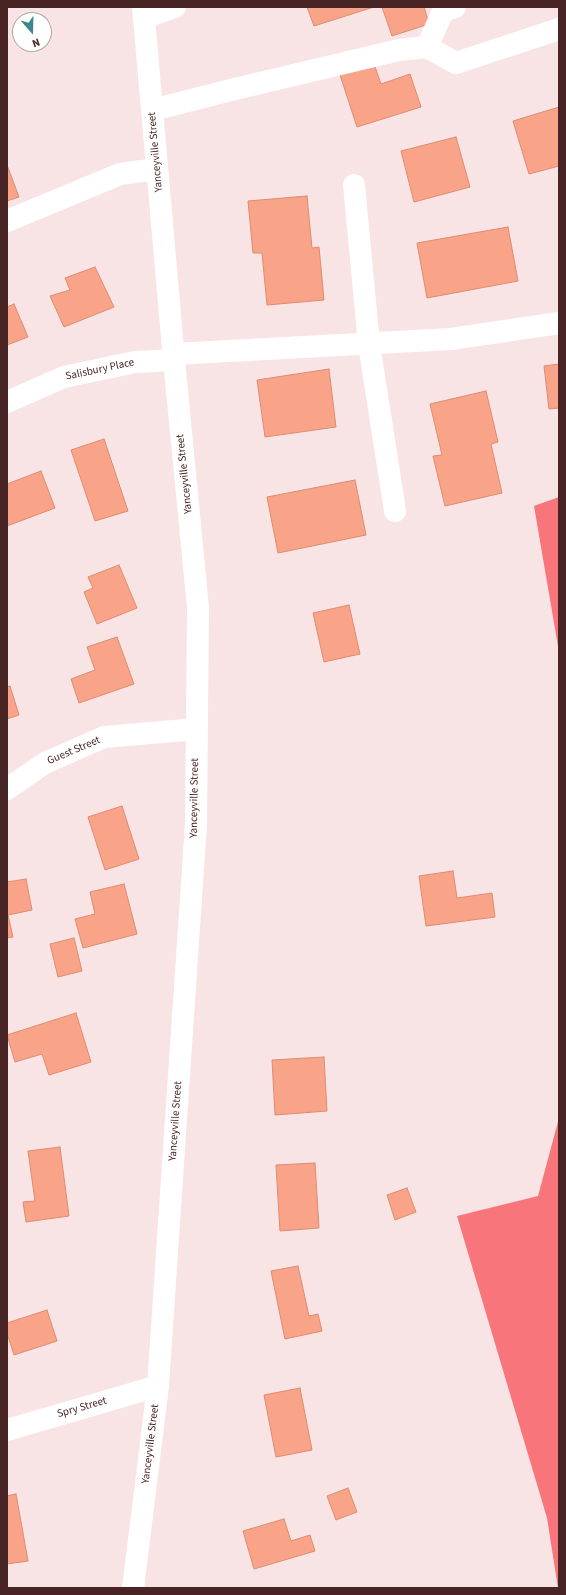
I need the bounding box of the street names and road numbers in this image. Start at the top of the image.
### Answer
street label: Yanceyville Street [146,111,166,193]
street label: Salisbury Place [64,356,136,384]
street label: Yanceyville Street [174,433,196,515]
street label: Guest Street [46,734,102,768]
street label: Yanceyville Street [188,758,202,838]
street label: Yanceyville Street [167,1081,185,1161]
street label: Spry Street [56,1395,108,1421]
street label: Yanceyville Street [140,1403,162,1485]

